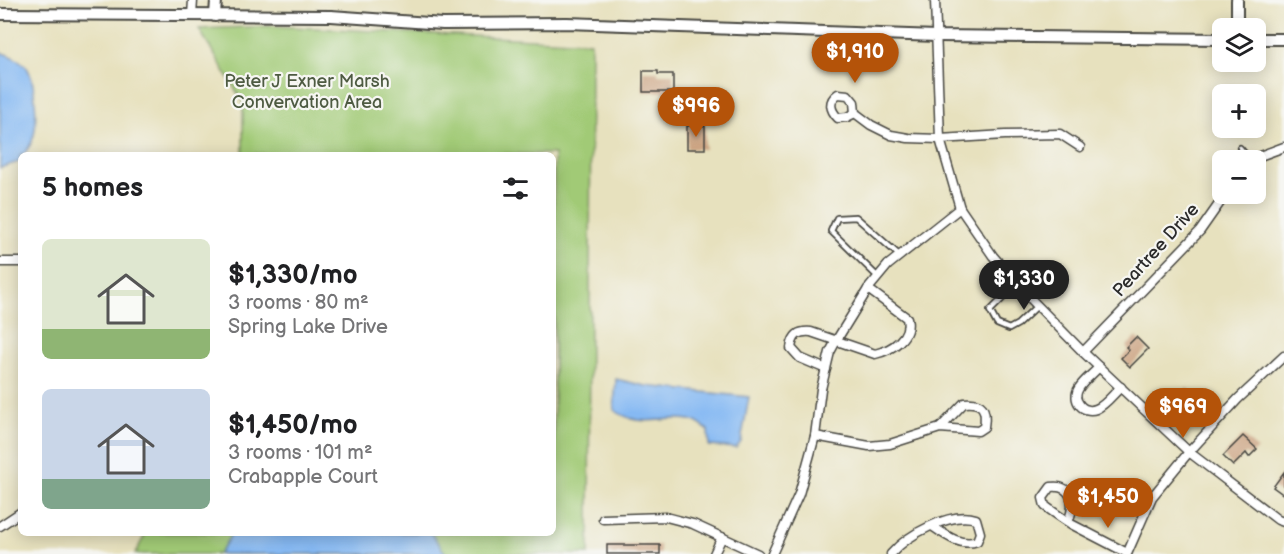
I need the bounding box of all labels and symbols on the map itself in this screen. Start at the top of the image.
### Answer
pin: $1,910 [806,33,904,84]
park label: Peter J Exner Marsh Convervation Area [224,71,390,113]
pin: $996 [660,87,732,138]
street label: Peartree Drive [1109,199,1204,301]
pin: $1,330 [975,260,1073,311]
pin: $969 [1147,388,1219,439]
pin: $1,450 [1059,478,1157,529]

